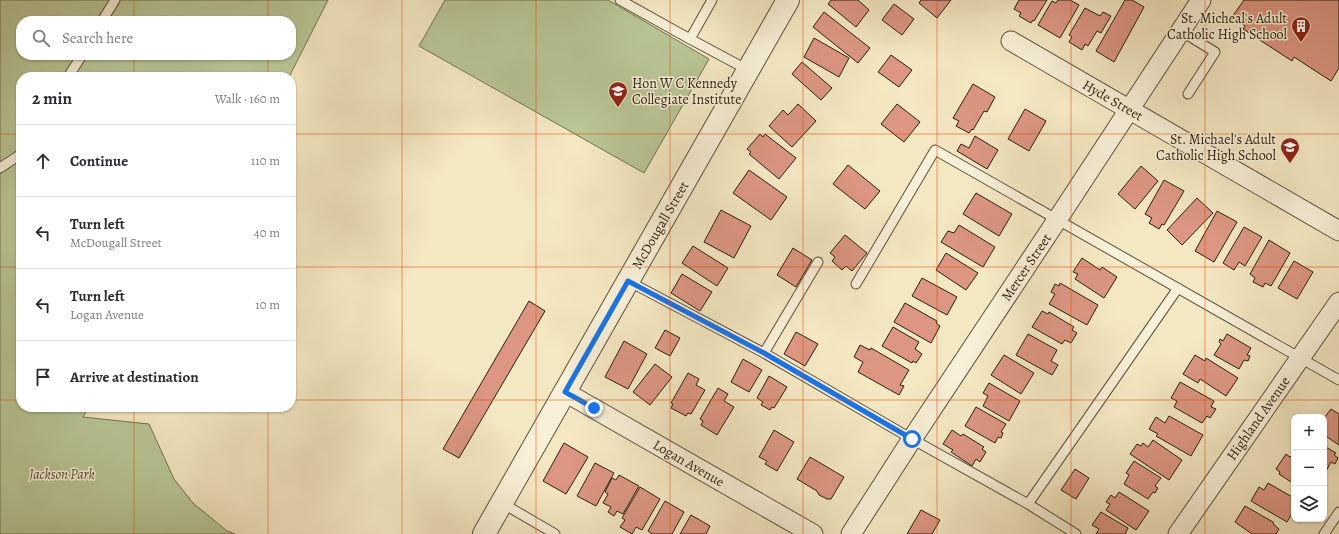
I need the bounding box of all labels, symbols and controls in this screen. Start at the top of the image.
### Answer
place label: St. Micheal's Adult Catholic High School [1167,9,1288,44]
building icon: St. Micheal's Adult Catholic High School [1290,15,1312,43]
search box [16,16,296,60]
icon: search [30,27,52,49]
text: Search here [62,28,133,48]
place label: Hon W C Kennedy Collegiate Institute [632,74,741,109]
street label: Hyde Street [1079,75,1147,126]
school or university icon: Hon W C Kennedy Collegiate Institute [607,80,629,108]
text: 2 min [32,87,72,110]
text: Walk · 160 m [215,90,280,107]
place label: St. Michael's Adult Catholic High School [1156,130,1277,165]
school or university icon: St. Michael's Adult Catholic High School [1279,136,1301,164]
icon: ahead [32,150,54,172]
text: Continue [70,151,128,171]
text: 110 m [251,152,280,169]
street label: McDougall Street [627,177,694,273]
text: Turn left [70,214,125,234]
icon: left [32,222,54,244]
text: 40 m [254,224,280,241]
street label: Mercer Street [997,229,1056,305]
text: McDougall Street [70,234,162,251]
text: Turn left [70,286,125,306]
icon: left [32,294,54,316]
text: 10 m [255,296,280,313]
text: Logan Avenue [70,306,144,323]
icon: arrive [32,366,54,388]
text: Arrive at destination [70,367,199,387]
street label: Highland Avenue [1222,373,1294,464]
route end [585,399,603,417]
map controls [1291,414,1327,522]
button: + [1291,414,1327,450]
route start [903,430,921,448]
street label: Logan Avenue [650,435,728,492]
button: − [1291,450,1327,486]
park label: Jackson Park [28,465,95,484]
button: layers [1291,486,1327,522]

